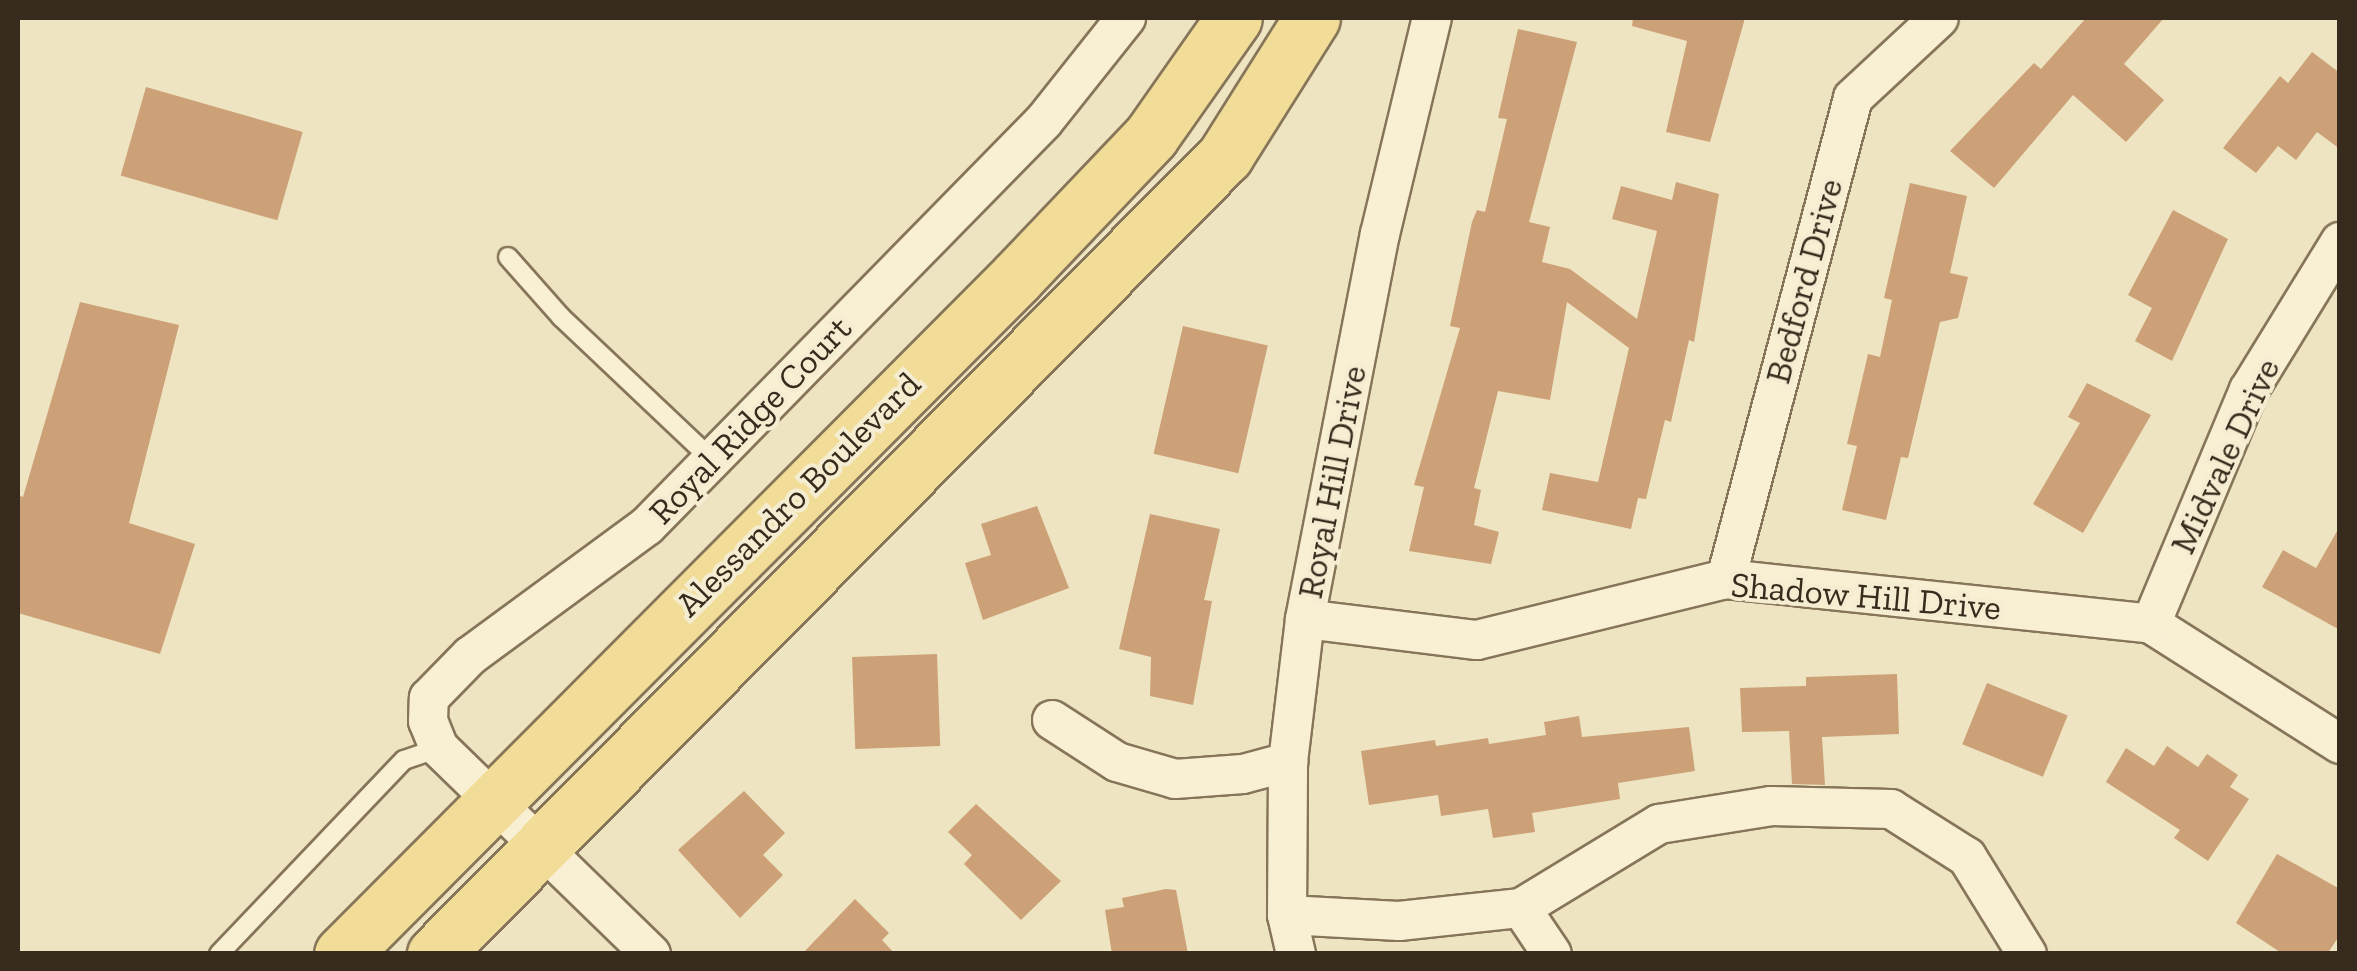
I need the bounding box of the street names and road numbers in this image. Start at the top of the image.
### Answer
street label: Bedford Drive [1757,174,1851,388]
street label: Royal Ridge Court [640,307,860,533]
street label: Midvale Drive [2162,352,2288,560]
street label: Royal Hill Drive [1289,362,1375,602]
street label: Alessandro Boulevard [667,363,929,625]
street label: Shadow Hill Drive [1729,563,2003,629]

